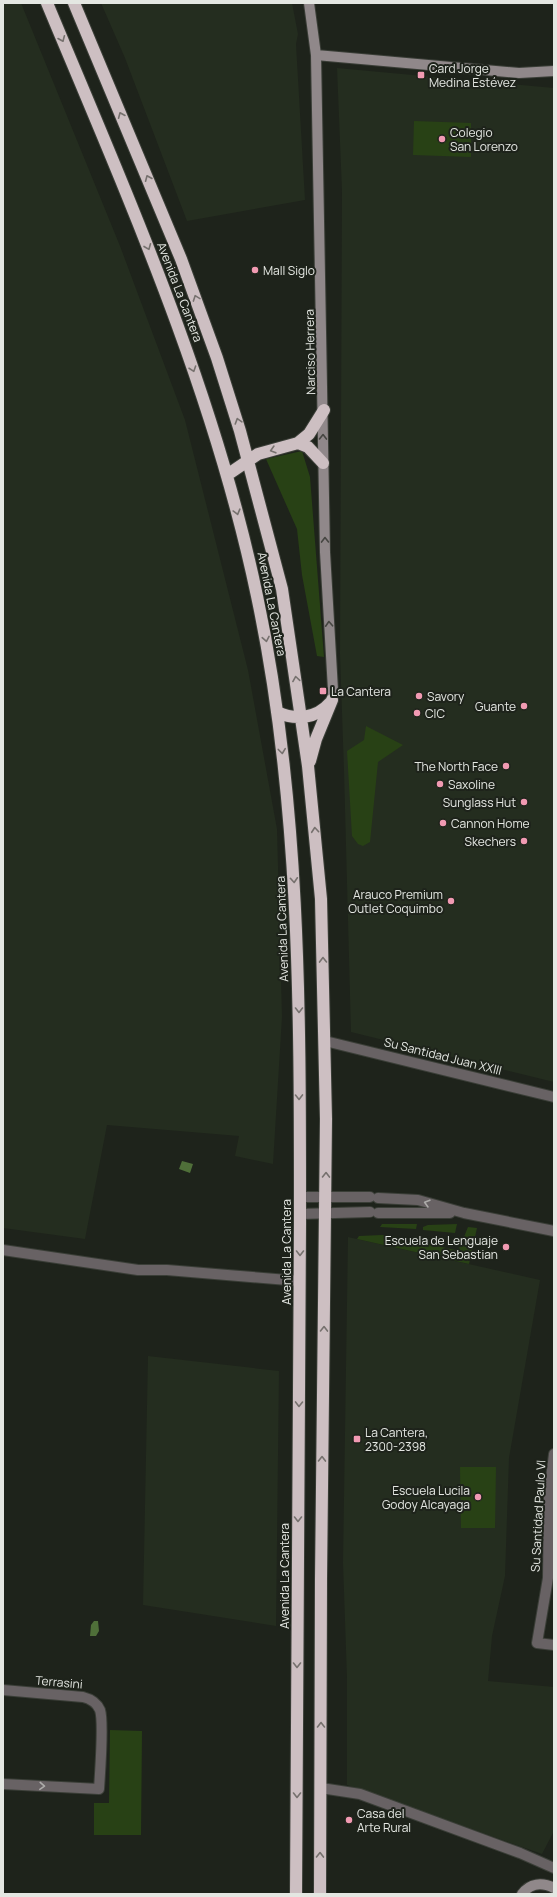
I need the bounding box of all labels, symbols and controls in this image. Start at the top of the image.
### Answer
one-way arrow [57,35,65,42]
place label: Card Jorge Medina Estévez [429,60,516,91]
marker: Card Jorge Medina Estévez [416,70,426,80]
one-way arrow [118,112,126,119]
place label: Colegio San Lorenzo [450,124,518,155]
marker: Colegio San Lorenzo [437,134,447,144]
one-way arrow [144,174,152,181]
street label: Avenida La Cantera [153,240,207,344]
one-way arrow [143,243,151,250]
place label: Mall Siglo [263,262,315,279]
marker: Mall Siglo [250,265,260,275]
one-way arrow [192,295,200,302]
street label: Narciso Herrera [301,309,319,395]
one-way arrow [188,365,196,372]
one-way arrow [234,418,242,425]
one-way arrow [319,434,327,440]
one-way arrow [270,445,277,454]
one-way arrow [233,509,241,516]
one-way arrow [321,537,329,543]
street label: Avenida La Cantera [254,550,290,658]
one-way arrow [324,621,333,627]
one-way arrow [261,636,269,642]
one-way arrow [292,676,301,682]
place label: La Cantera [331,683,391,700]
marker: La Cantera [318,686,328,696]
place label: Savory [427,688,465,705]
marker: Savory [414,691,424,701]
place label: Guante [475,698,516,715]
marker: Guante [519,701,529,711]
place label: CIC [425,705,445,722]
marker: CIC [412,708,422,718]
one-way arrow [278,748,287,754]
place label: The North Face [414,758,498,775]
marker: The North Face [501,761,511,771]
place label: Saxoline [448,776,495,793]
marker: Saxoline [435,779,445,789]
place label: Sunglass Hut [443,794,516,811]
marker: Sunglass Hut [519,797,529,807]
place label: Cannon Home [451,815,530,832]
marker: Cannon Home [438,818,448,828]
one-way arrow [311,827,320,833]
place label: Skechers [465,833,516,850]
marker: Skechers [519,836,529,846]
street label: Avenida La Cantera [272,876,292,982]
one-way arrow [290,877,299,883]
place label: Arauco Premium Outlet Coquimbo [348,886,443,917]
marker: Arauco Premium Outlet Coquimbo [446,896,456,906]
one-way arrow [319,957,327,963]
one-way arrow [295,1007,303,1013]
street label: Su Santidad Juan XXIII [382,1033,504,1079]
one-way arrow [295,1094,303,1100]
one-way arrow [322,1172,330,1178]
street label: Avenida La Cantera [278,1199,295,1305]
one-way arrow [424,1199,431,1208]
place label: Escuela de Lenguaje San Sebastian [385,1232,498,1263]
marker: Escuela de Lenguaje San Sebastian [501,1242,511,1252]
one-way arrow [296,1250,304,1256]
one-way arrow [320,1326,328,1332]
one-way arrow [295,1401,303,1407]
place label: La Cantera, 2300-2398 [365,1424,428,1455]
marker: La Cantera, 2300-2398 [352,1434,362,1444]
one-way arrow [318,1456,326,1462]
street label: Su Santidad Paulo VI [527,1460,549,1572]
place label: Escuela Lucila Godoy Alcayaga [382,1482,470,1513]
marker: Escuela Lucila Godoy Alcayaga [473,1492,483,1502]
one-way arrow [294,1516,302,1522]
street label: Avenida La Cantera [276,1523,293,1629]
one-way arrow [293,1662,301,1668]
street label: Terrasini [35,1671,83,1693]
one-way arrow [317,1722,325,1728]
one-way arrow [39,1782,45,1791]
one-way arrow [293,1792,301,1798]
place label: Casa del Arte Rural [357,1805,411,1836]
marker: Casa del Arte Rural [344,1815,354,1825]
one-way arrow [316,1852,324,1858]

